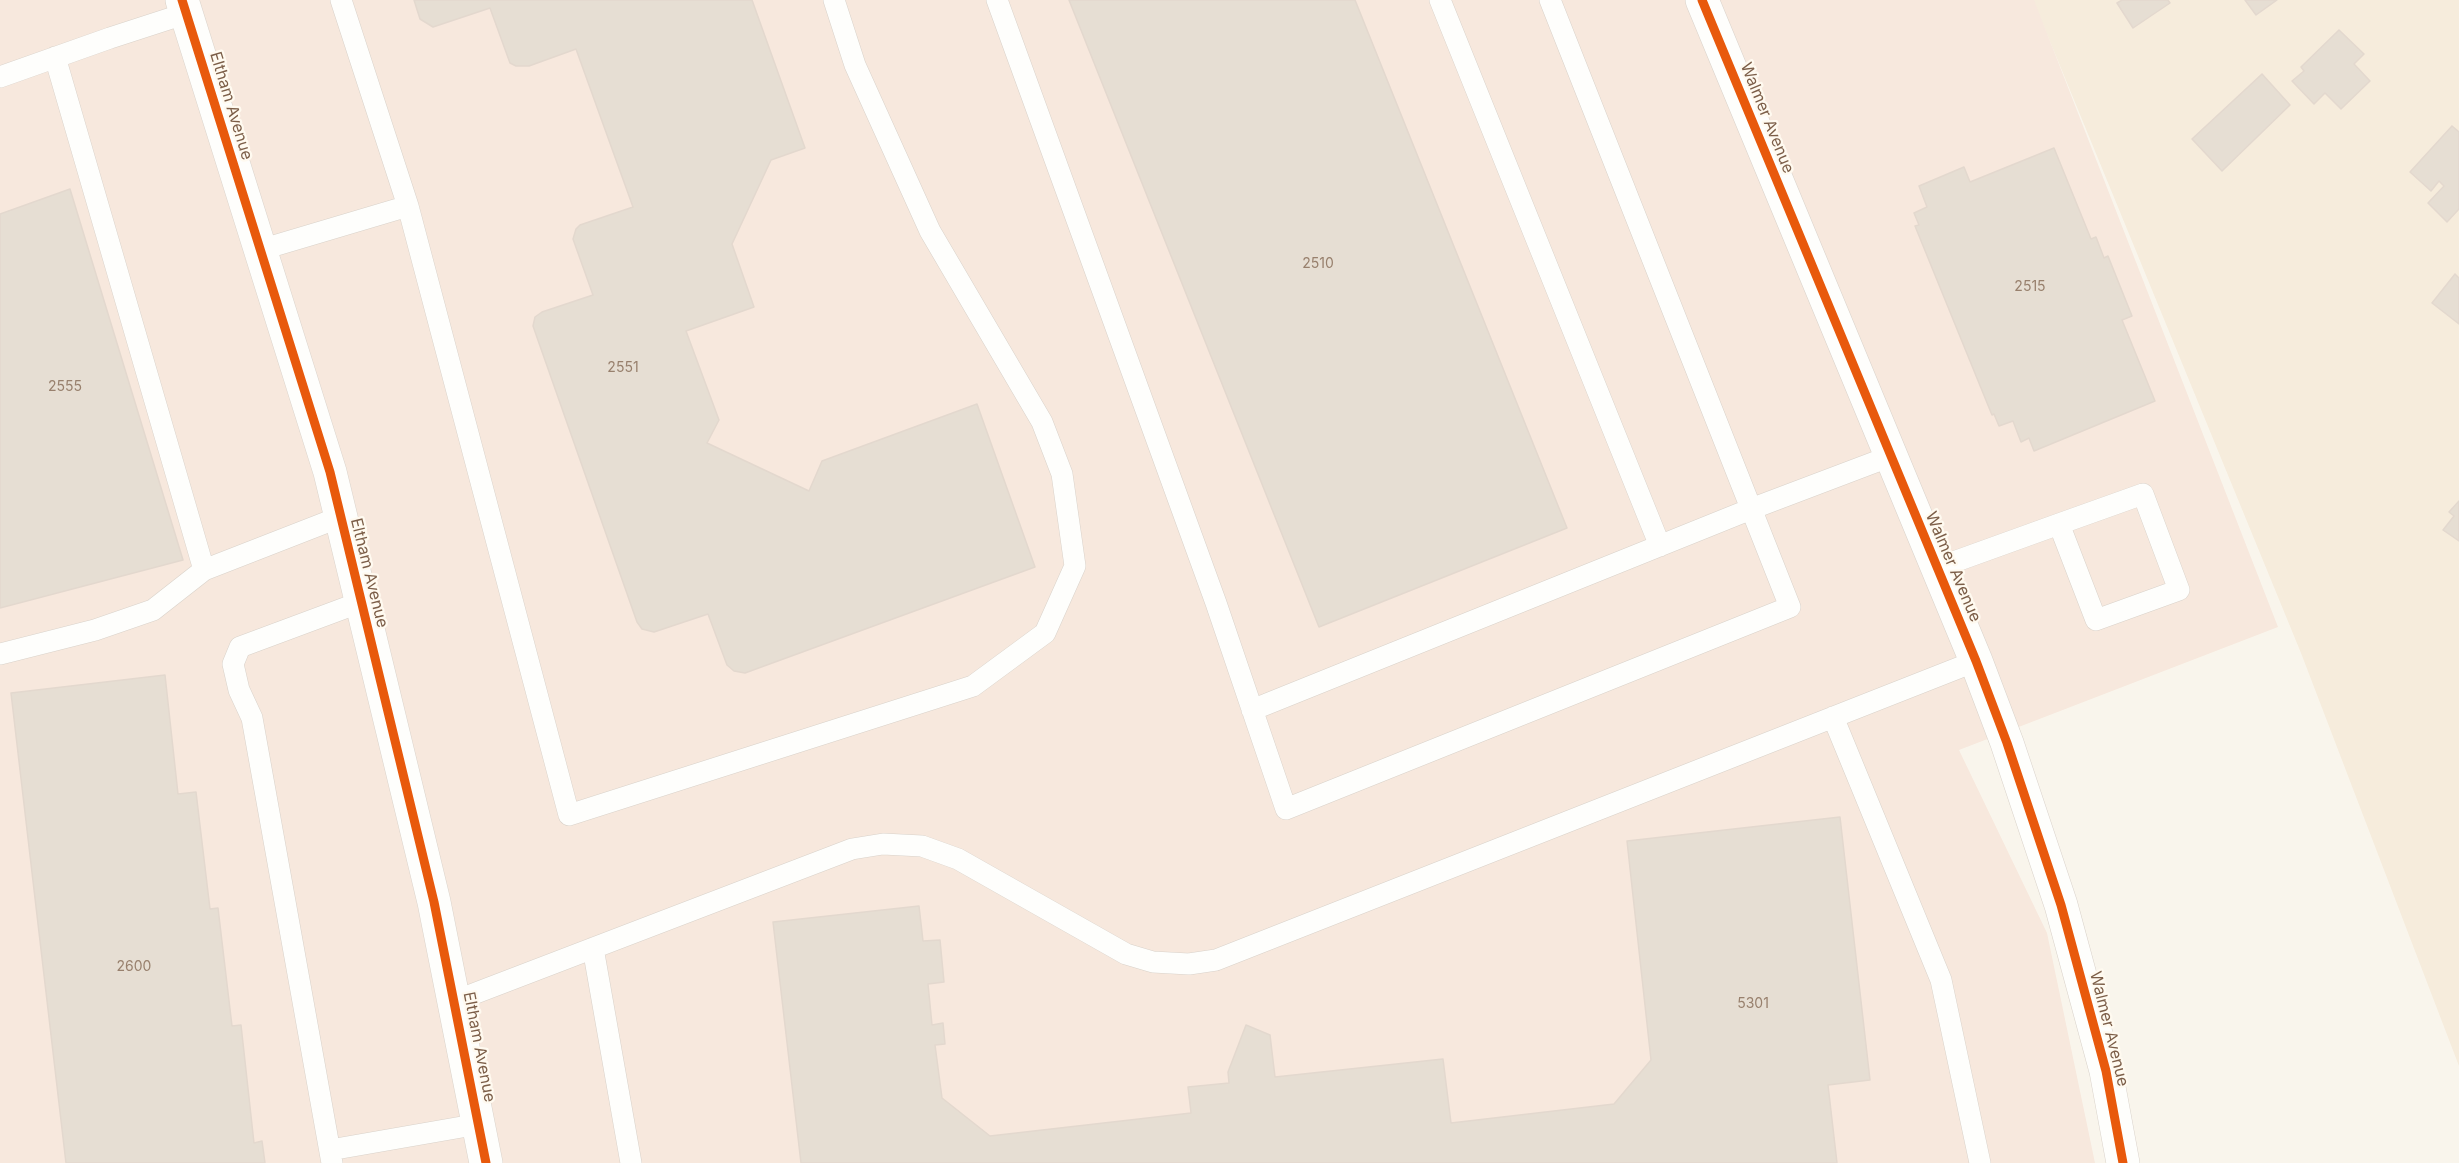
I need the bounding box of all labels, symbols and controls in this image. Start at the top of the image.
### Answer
street label: Eltham Avenue [205,50,257,162]
street label: Walmer Avenue [1736,60,1798,176]
house number: 2510 [1302,256,1334,272]
house number: 2515 [2014,279,2046,295]
house number: 2551 [607,360,639,376]
house number: 2555 [48,379,82,395]
street label: Walmer Avenue [1921,509,1985,625]
street label: Eltham Avenue [346,516,392,630]
house number: 2600 [117,959,151,975]
street label: Walmer Avenue [2085,969,2133,1089]
street label: Eltham Avenue [459,990,499,1104]
house number: 5301 [1737,996,1769,1012]

